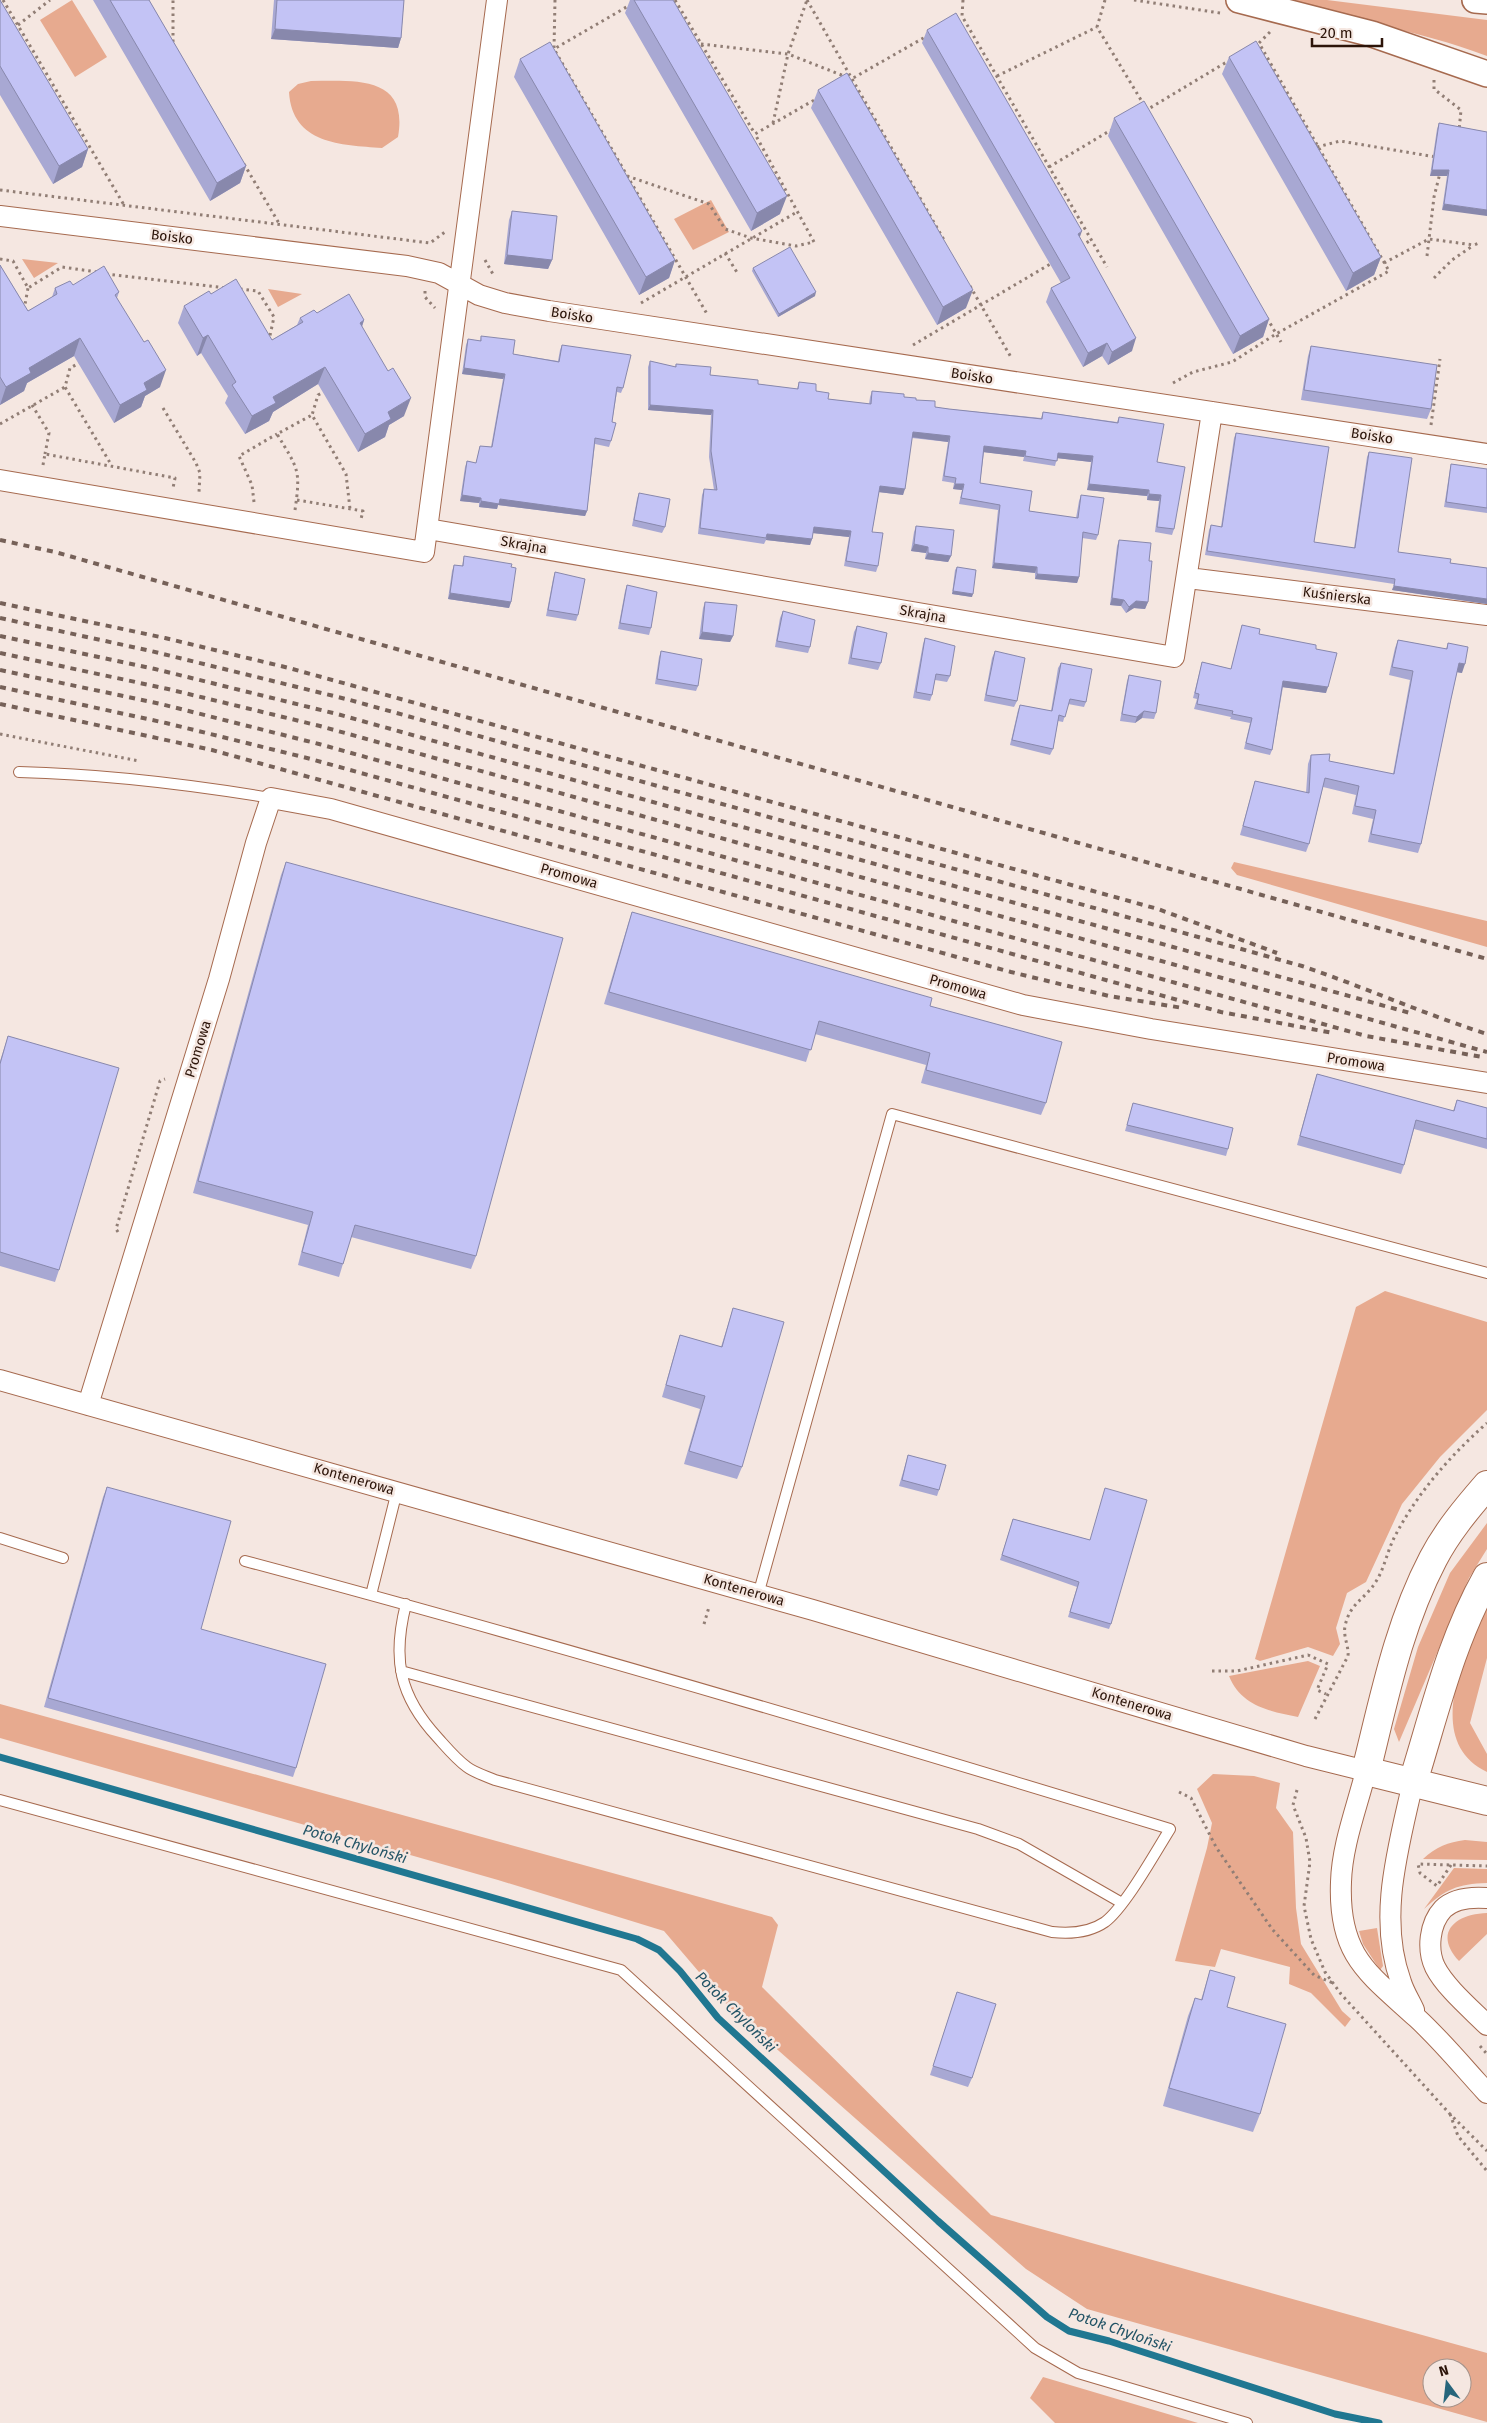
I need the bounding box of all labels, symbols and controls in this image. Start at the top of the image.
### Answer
scale bar [1312,15,1382,47]
text: 20 m [1320,24,1353,42]
street label: Boisko [150,226,194,248]
street label: Boisko [550,303,594,327]
street label: Boisko [950,364,994,388]
street label: Boisko [1350,424,1394,448]
street label: Skrajna [499,533,549,557]
street label: Kuśnierska [1302,583,1372,609]
street label: Skrajna [898,602,948,626]
street label: Promowa [538,860,600,892]
street label: Promowa [927,971,989,1003]
street label: Promowa [181,1018,215,1080]
street label: Promowa [1326,1049,1386,1075]
street label: Kontenerowa [312,1459,396,1499]
street label: Kontenerowa [702,1570,786,1610]
street label: Kontenerowa [1090,1684,1174,1724]
water label: Potok Chyloński [301,1821,409,1867]
water label: Potok Chyloński [692,1968,780,2056]
water label: Potok Chyloński [1066,2304,1174,2356]
north arrow [1422,2358,1472,2408]
text: N [1437,2362,1450,2380]

